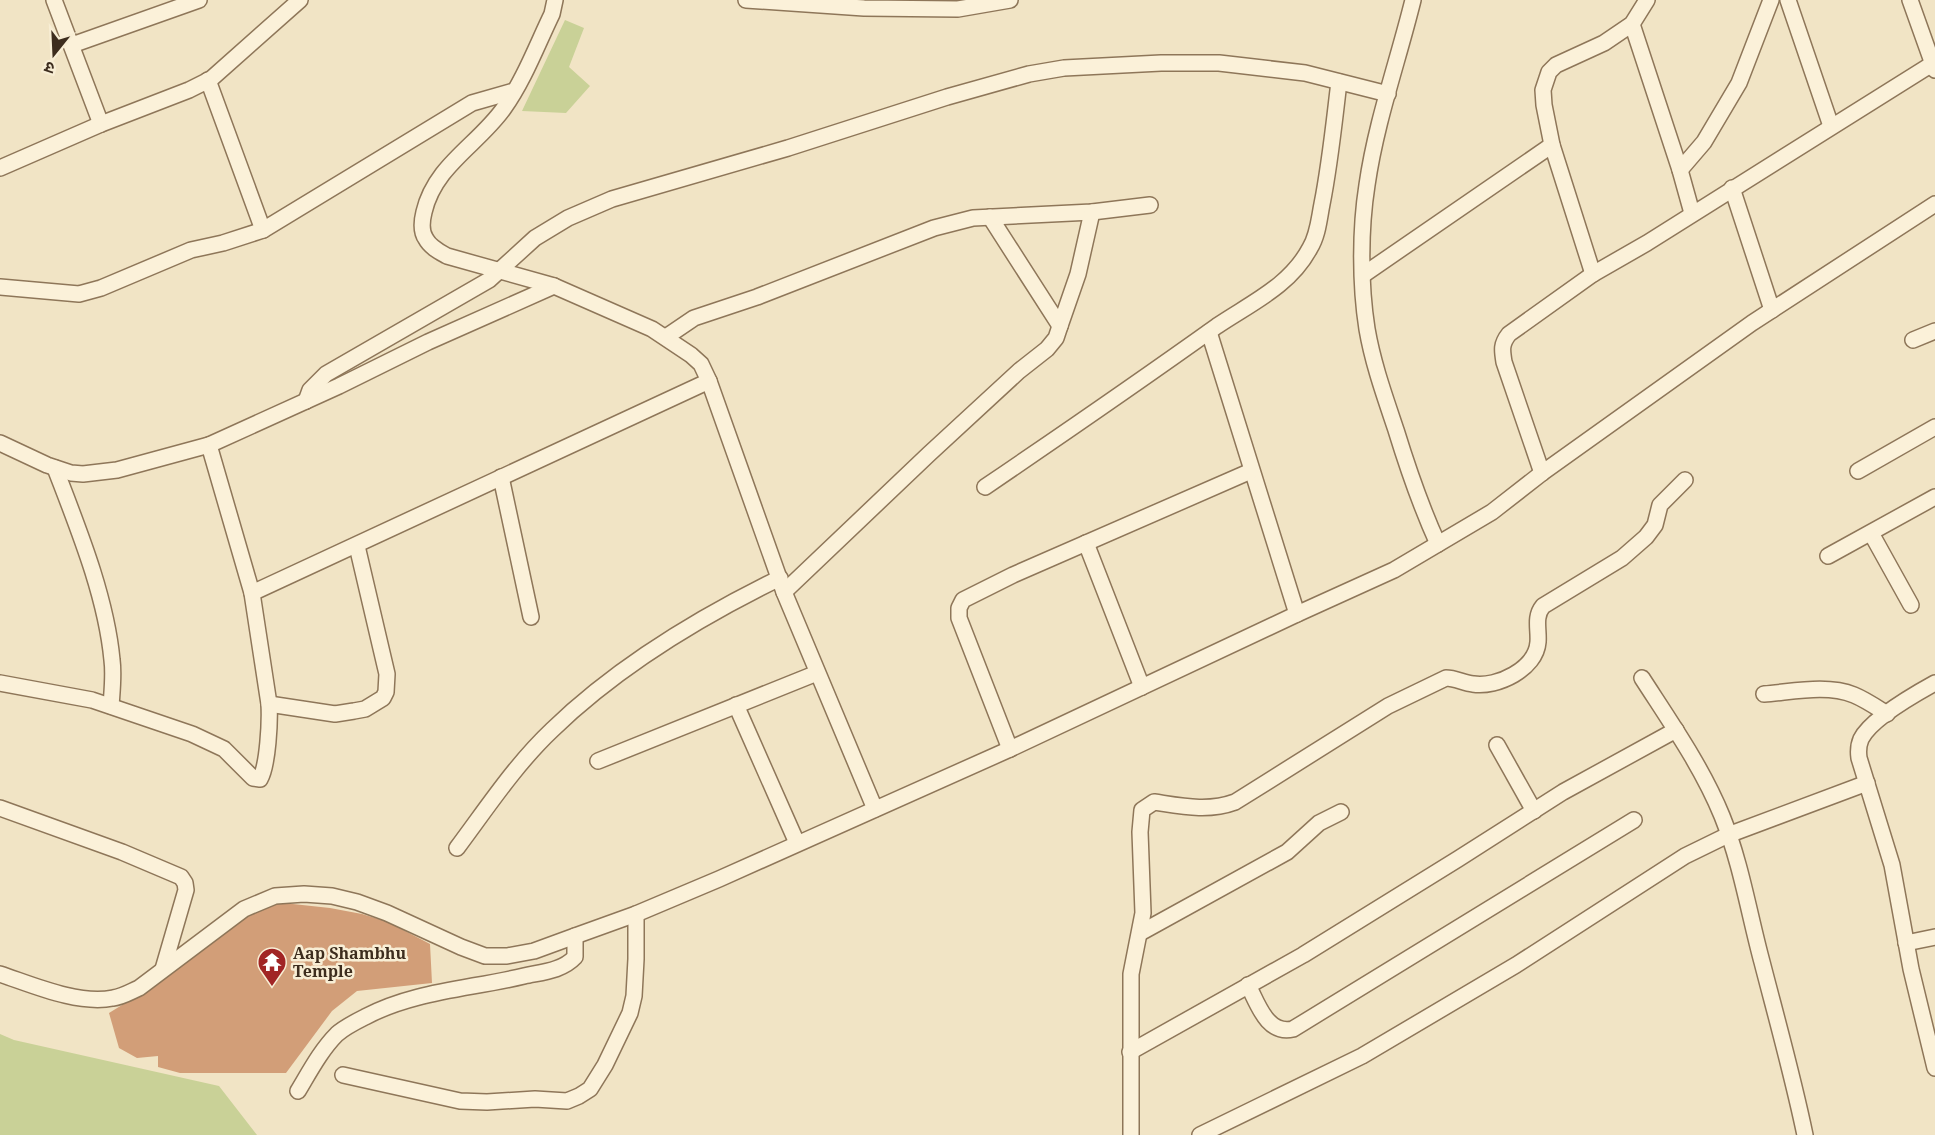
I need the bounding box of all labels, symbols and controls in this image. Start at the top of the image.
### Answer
north arrow [24,24,84,84]
text: उ [41,56,57,80]
place label: Aap Shambhu Temple [293,942,406,982]
temple icon: Aap Shambhu Temple [256,946,288,988]

